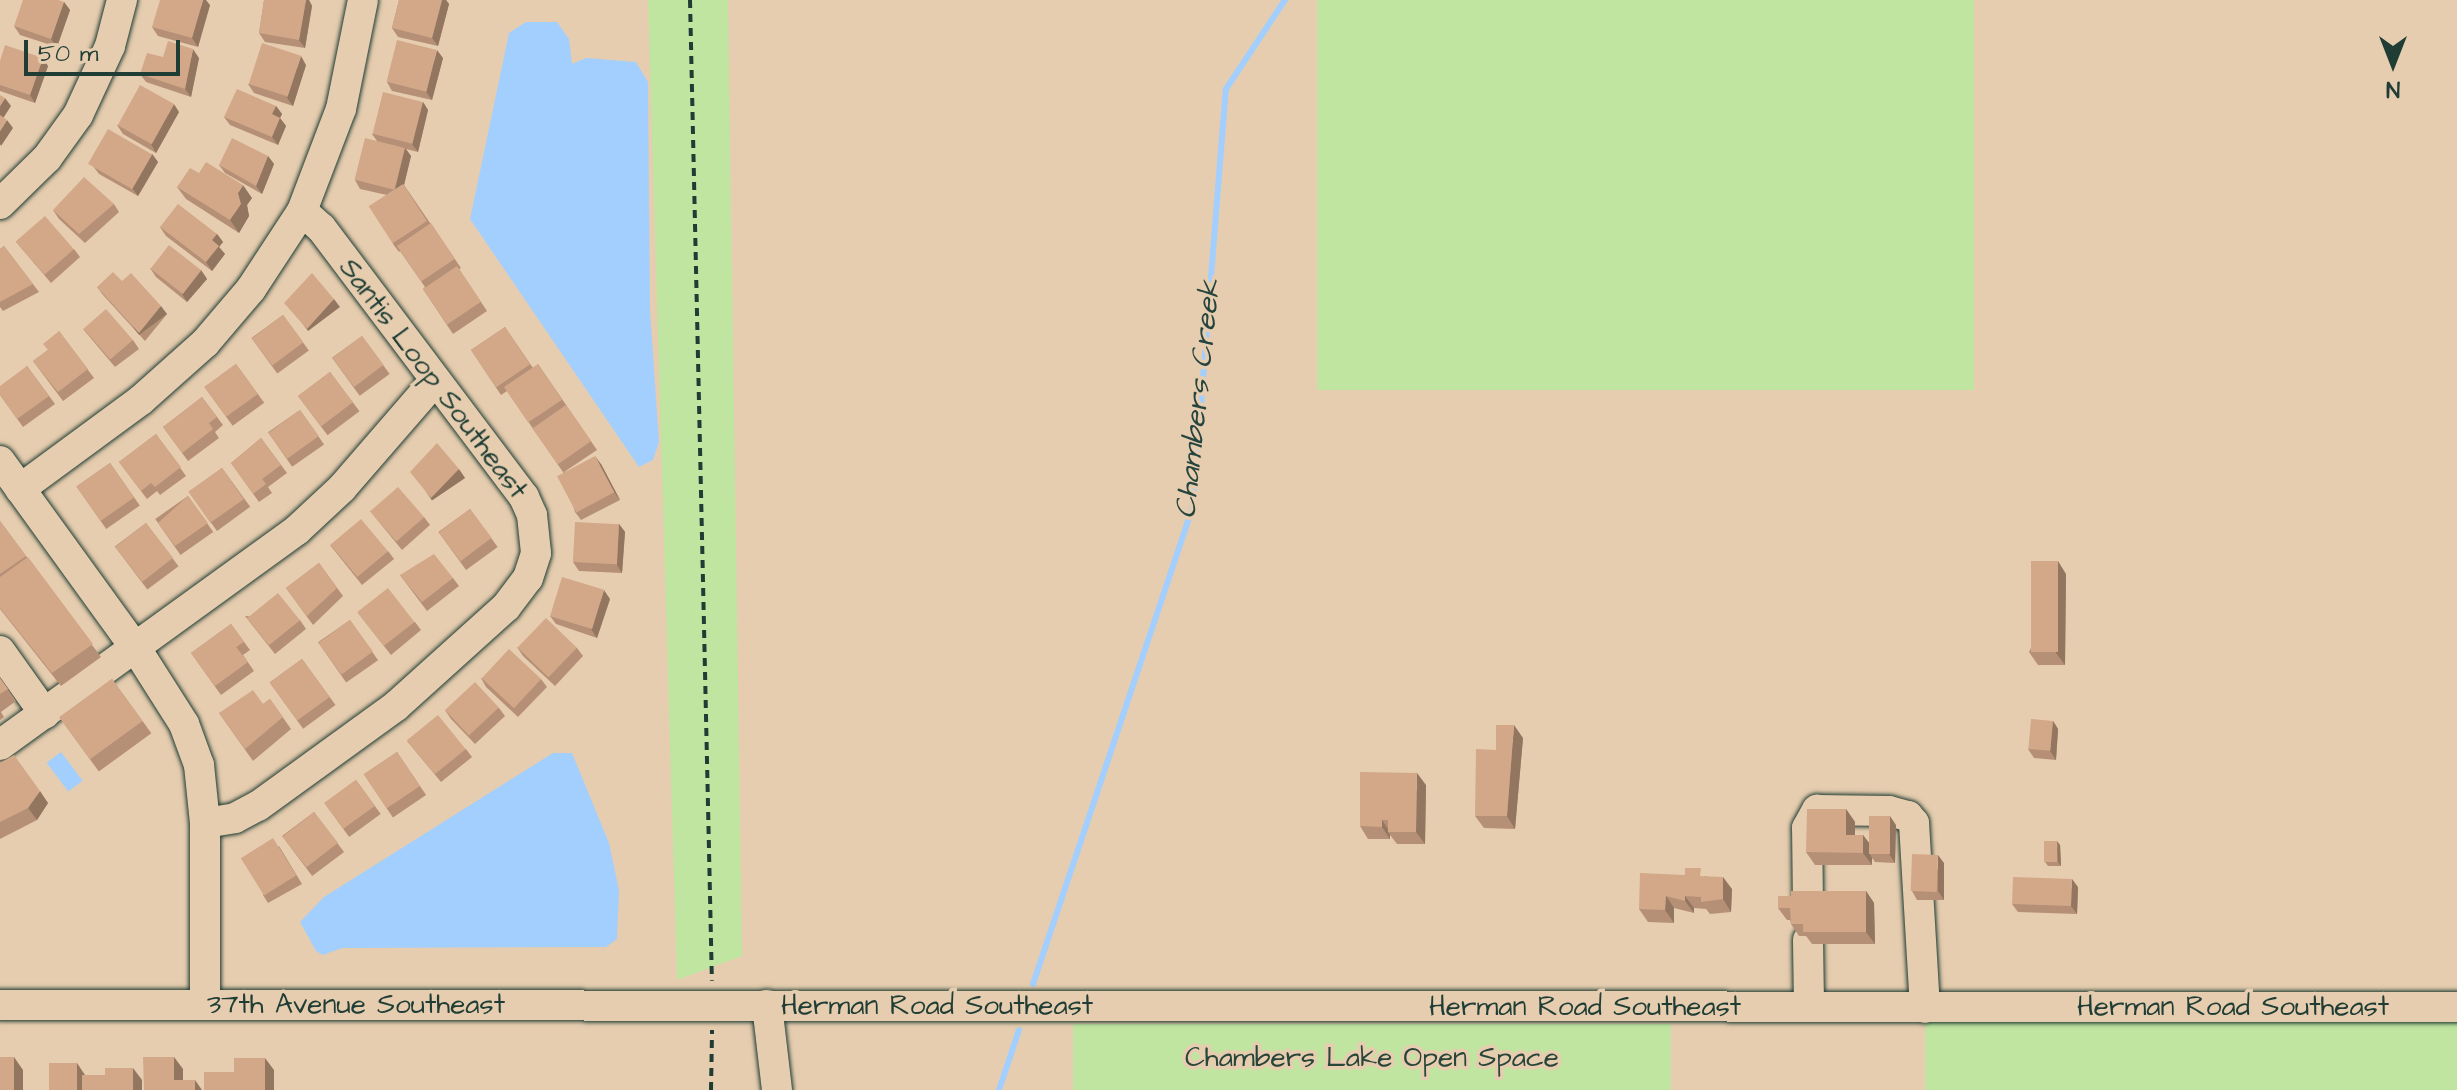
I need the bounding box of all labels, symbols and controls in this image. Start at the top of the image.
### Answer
scale bar [28,24,184,74]
north arrow [2353,24,2433,104]
text: 50 m [38,37,98,71]
text: N [2386,73,2400,104]
street label: Santis Loop Southeast [332,252,534,506]
water label: Chambers Creek [1168,278,1228,520]
street label: 37th Avenue Southeast [207,988,505,1022]
street label: Herman Road Southeast [781,989,1093,1023]
street label: Herman Road Southeast [1429,990,1741,1024]
street label: Herman Road Southeast [2077,990,2389,1024]
park label: Chambers Lake Open Space [1185,1041,1559,1075]

